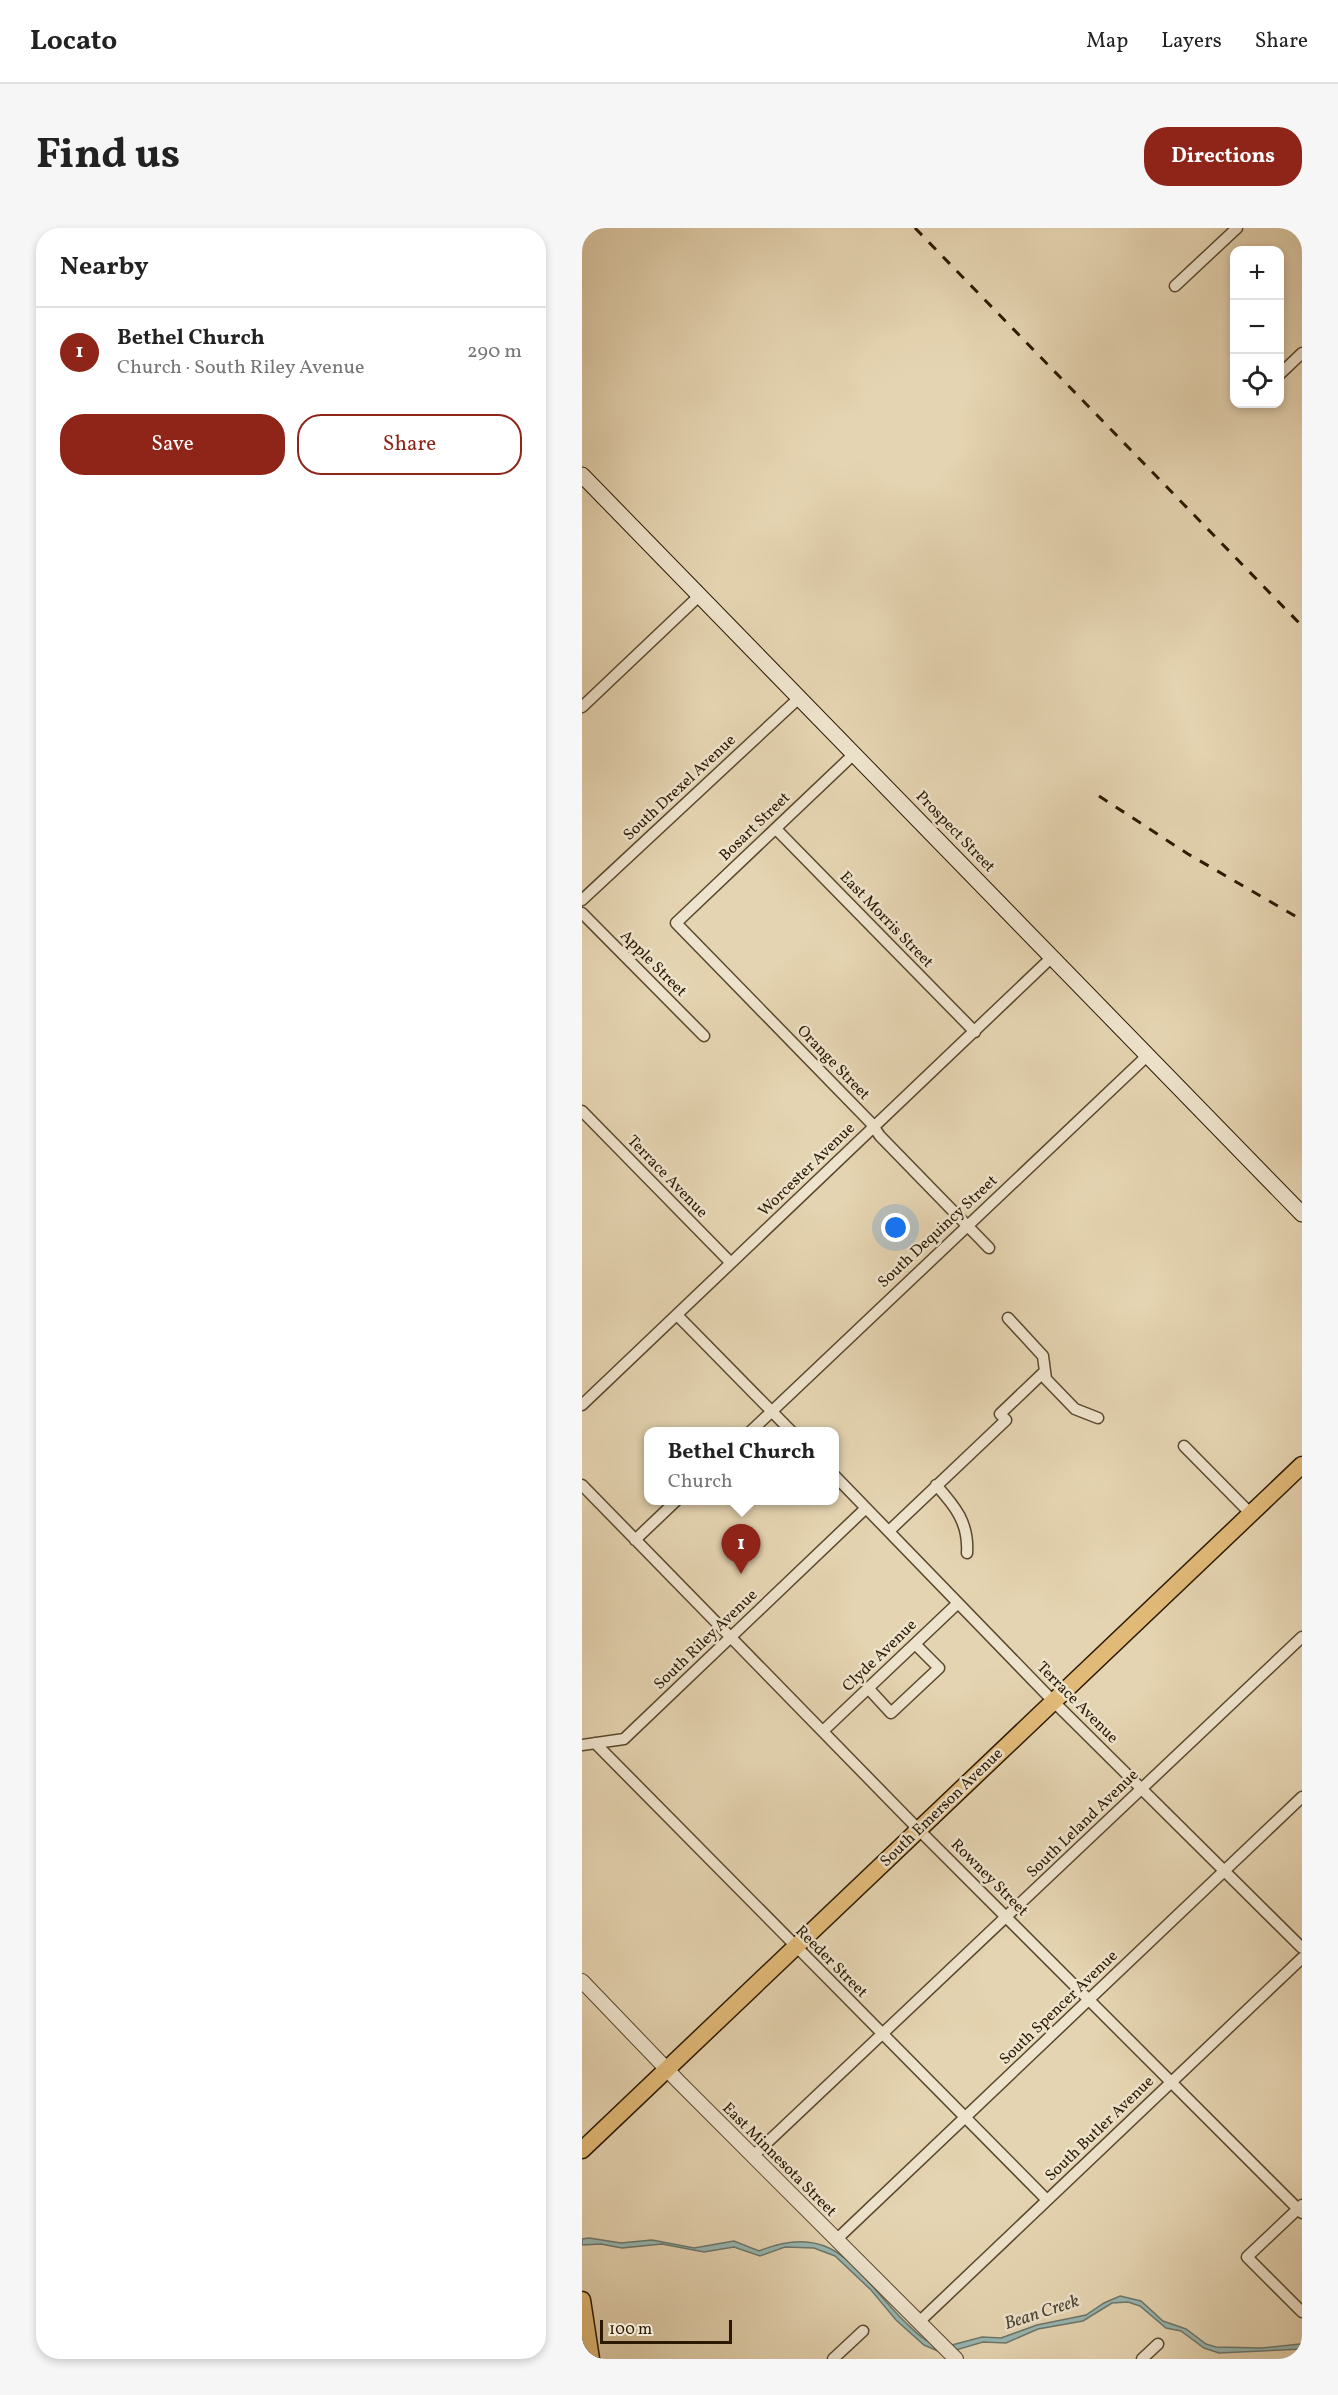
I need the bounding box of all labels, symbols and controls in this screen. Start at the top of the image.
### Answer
text: Locato [30,22,117,61]
text: Map [1086,27,1128,56]
text: Layers [1161,27,1222,56]
text: Share [1255,27,1308,56]
text: Find us [36,127,180,186]
button: Directions [1144,127,1302,186]
map controls [1230,246,1284,408]
button: + [1230,246,1284,300]
text: Nearby [60,249,149,285]
button: − [1230,300,1284,354]
text: Bethel Church [117,323,265,354]
text: 1 [75,338,84,366]
text: 290 m [467,338,522,366]
text: Church · South Riley Avenue [117,354,364,382]
button: locate [1230,354,1284,408]
button: Save [60,414,285,475]
button: Share [297,414,522,475]
street label: South Drexel Avenue [619,730,741,846]
street label: Prospect Street [910,786,1000,878]
street label: Bosart Street [715,787,796,866]
street label: East Morris Street [834,867,938,973]
street label: Apple Street [615,926,692,1003]
street label: Orange Street [791,1021,875,1106]
street label: Worcester Avenue [754,1118,860,1222]
street label: Terrace Avenue [622,1131,712,1223]
street label: South Dequincy Street [873,1170,1003,1293]
your location [881,1213,910,1242]
popup [644,1427,839,1505]
text: Bethel Church [668,1437,815,1468]
text: Church [668,1468,733,1496]
pin: 1 [722,1524,760,1574]
street label: South Riley Avenue [649,1585,763,1695]
street label: Clyde Avenue [838,1615,922,1697]
street label: Terrace Avenue [1031,1657,1123,1749]
street label: South Emerson Avenue [876,1743,1008,1873]
street label: South Leland Avenue [1022,1765,1144,1883]
street label: Rowney Street [945,1834,1033,1922]
street label: Reeder Street [790,1921,872,2003]
street label: South Spencer Avenue [995,1946,1123,2070]
street label: South Butler Avenue [1041,2071,1159,2187]
street label: East Minnesota Street [717,2098,841,2222]
water label: Bean Creek [1001,2289,1083,2337]
scale bar [600,2317,732,2344]
text: 100 m [609,2319,652,2341]

